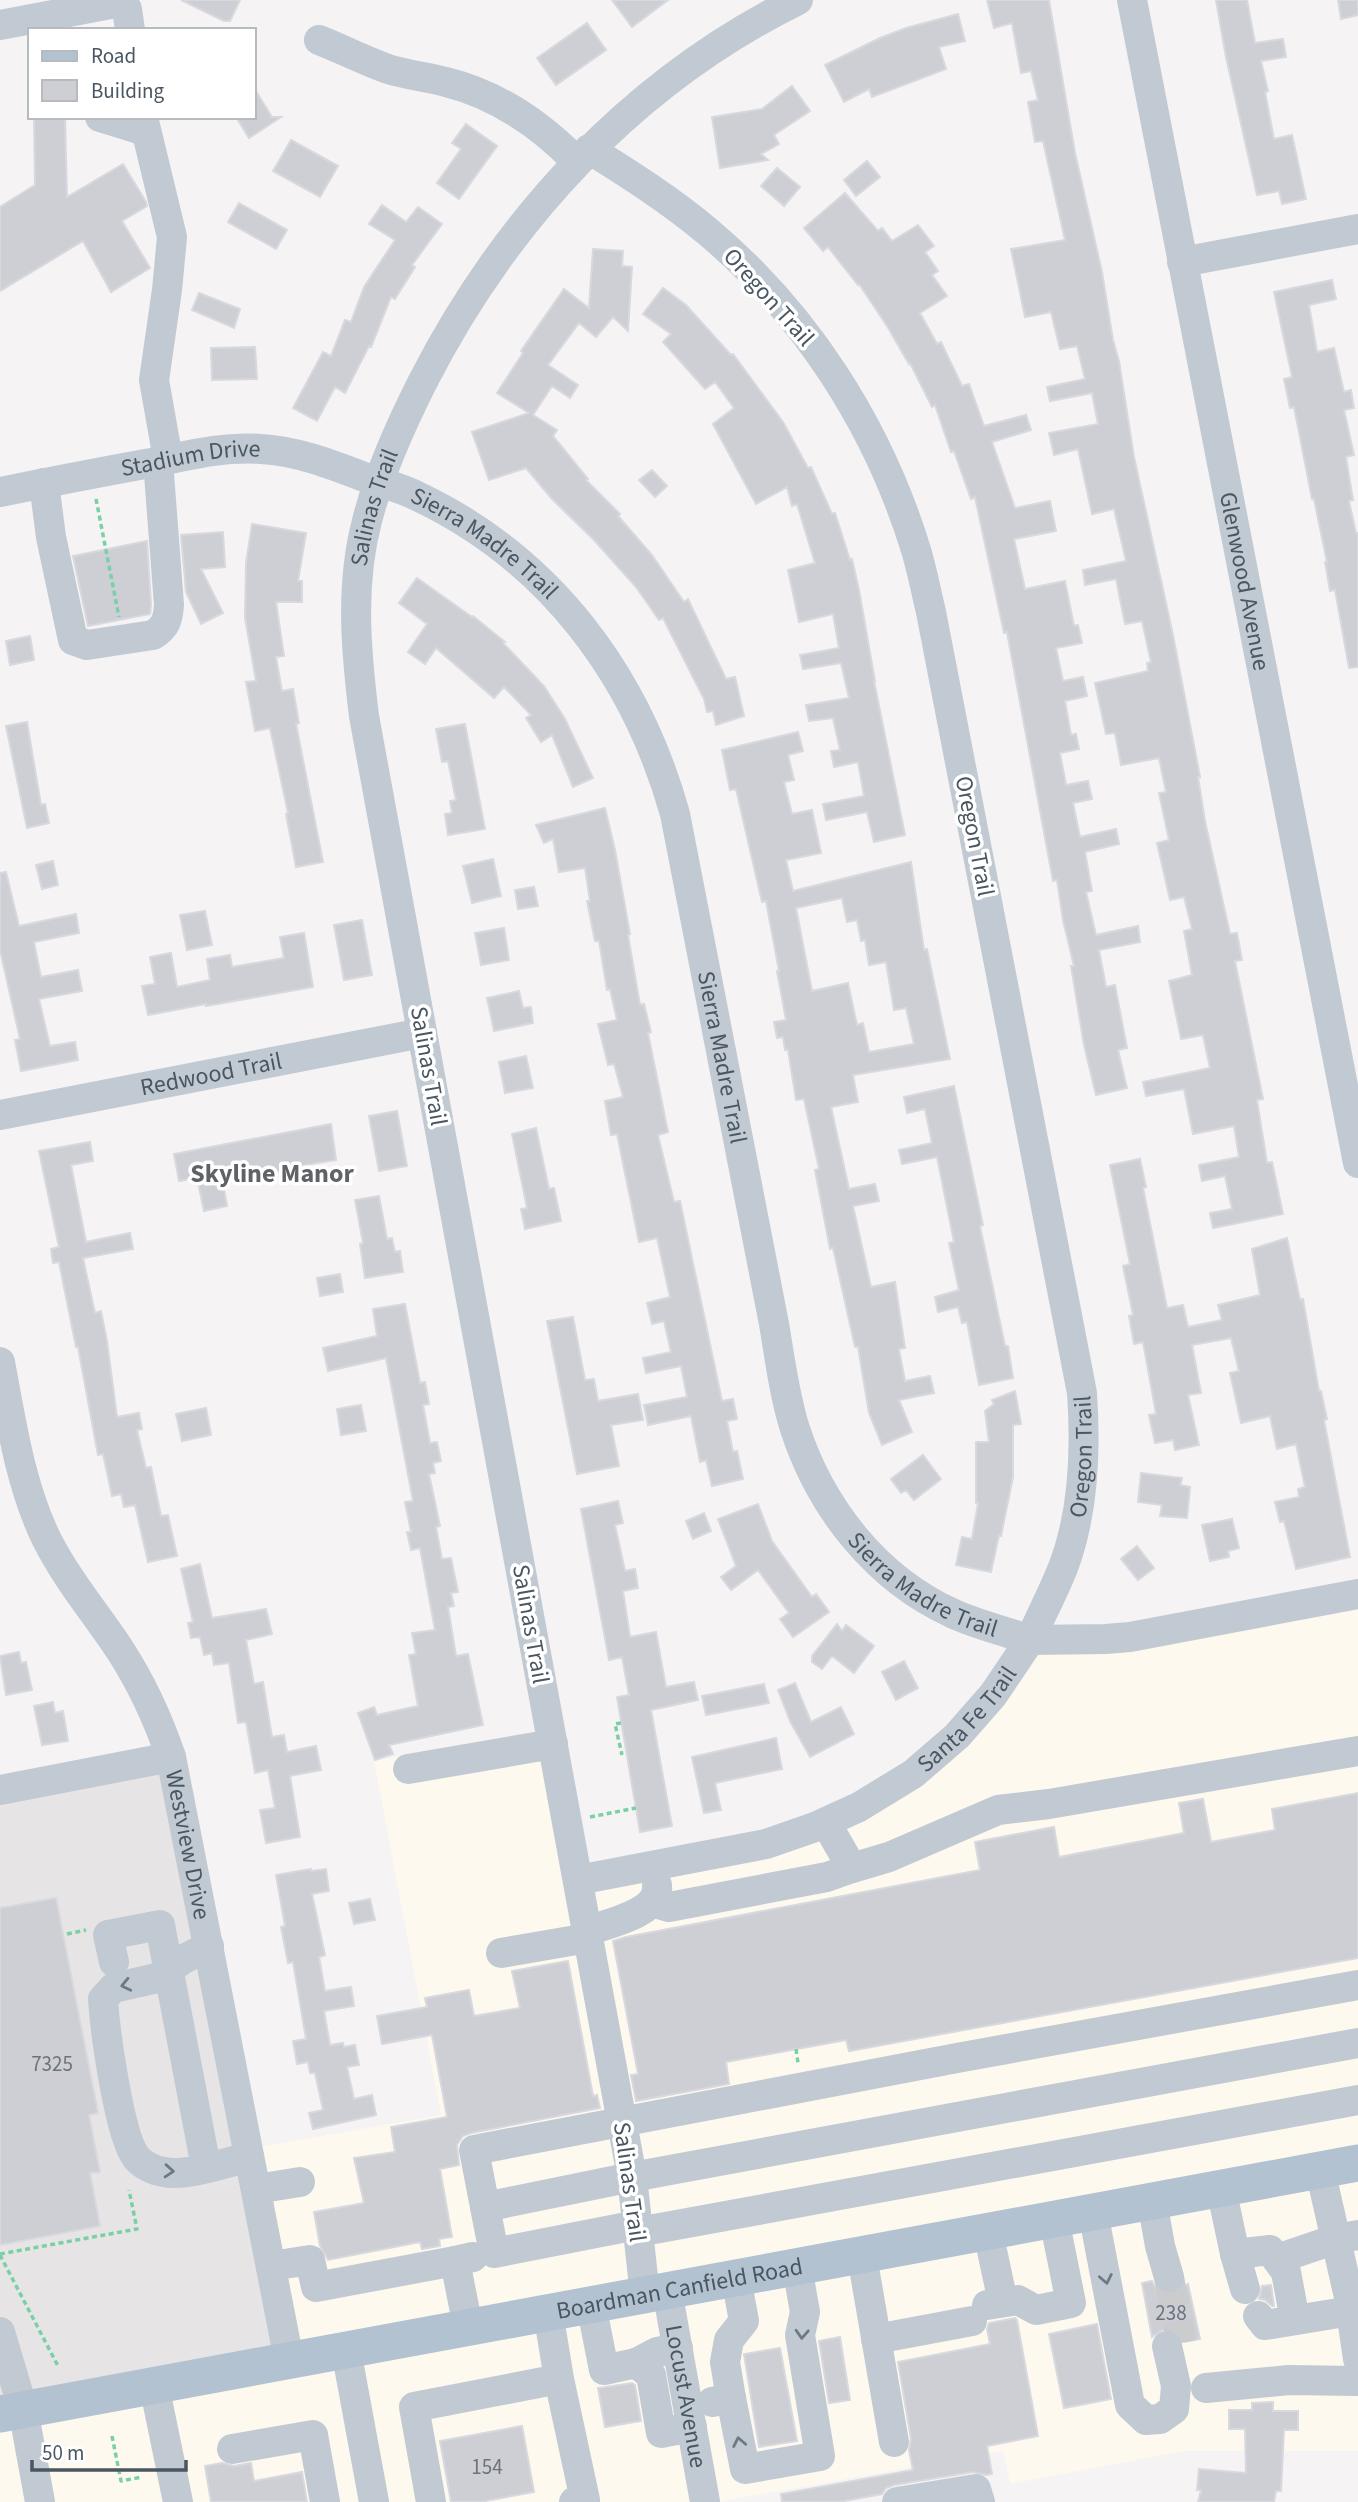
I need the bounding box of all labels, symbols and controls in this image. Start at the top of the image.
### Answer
legend [28,28,256,119]
text: Road [91,41,136,71]
text: Building [91,76,165,106]
street label: Oregon Trail [715,240,822,354]
street label: Stadium Drive [118,431,261,486]
street label: Salinas Trail [342,444,408,568]
street label: Sierra Madre Trail [405,478,566,607]
street label: Glenwood Avenue [1210,489,1279,674]
street label: Oregon Trail [946,773,1003,899]
street label: Sierra Madre Trail [688,968,756,1147]
street label: Salinas Trail [401,1004,456,1129]
street label: Redwood Trail [137,1044,285,1105]
district label: Skyline Manor [190,1155,354,1192]
street label: Oregon Trail [1060,1395,1102,1520]
street label: Sierra Madre Trail [839,1524,1002,1647]
street label: Salinas Trail [503,1562,558,1687]
street label: Santa Fe Trail [909,1659,1026,1781]
street label: Westview Drive [156,1767,219,1923]
one-way arrow [120,1977,132,1991]
house number: 7325 [31,2049,73,2079]
street label: Salinas Trail [604,2120,655,2244]
one-way arrow [164,2163,175,2178]
street label: Boardman Canfield Road [554,2249,806,2329]
one-way arrow [1098,2273,1113,2285]
house number: 238 [1155,2298,1187,2328]
street label: Locust Avenue [656,2322,716,2471]
one-way arrow [795,2329,810,2340]
scale bar [32,2428,186,2472]
one-way arrow [733,2436,748,2448]
text: 50 m [42,2438,84,2468]
house number: 154 [471,2452,503,2482]

